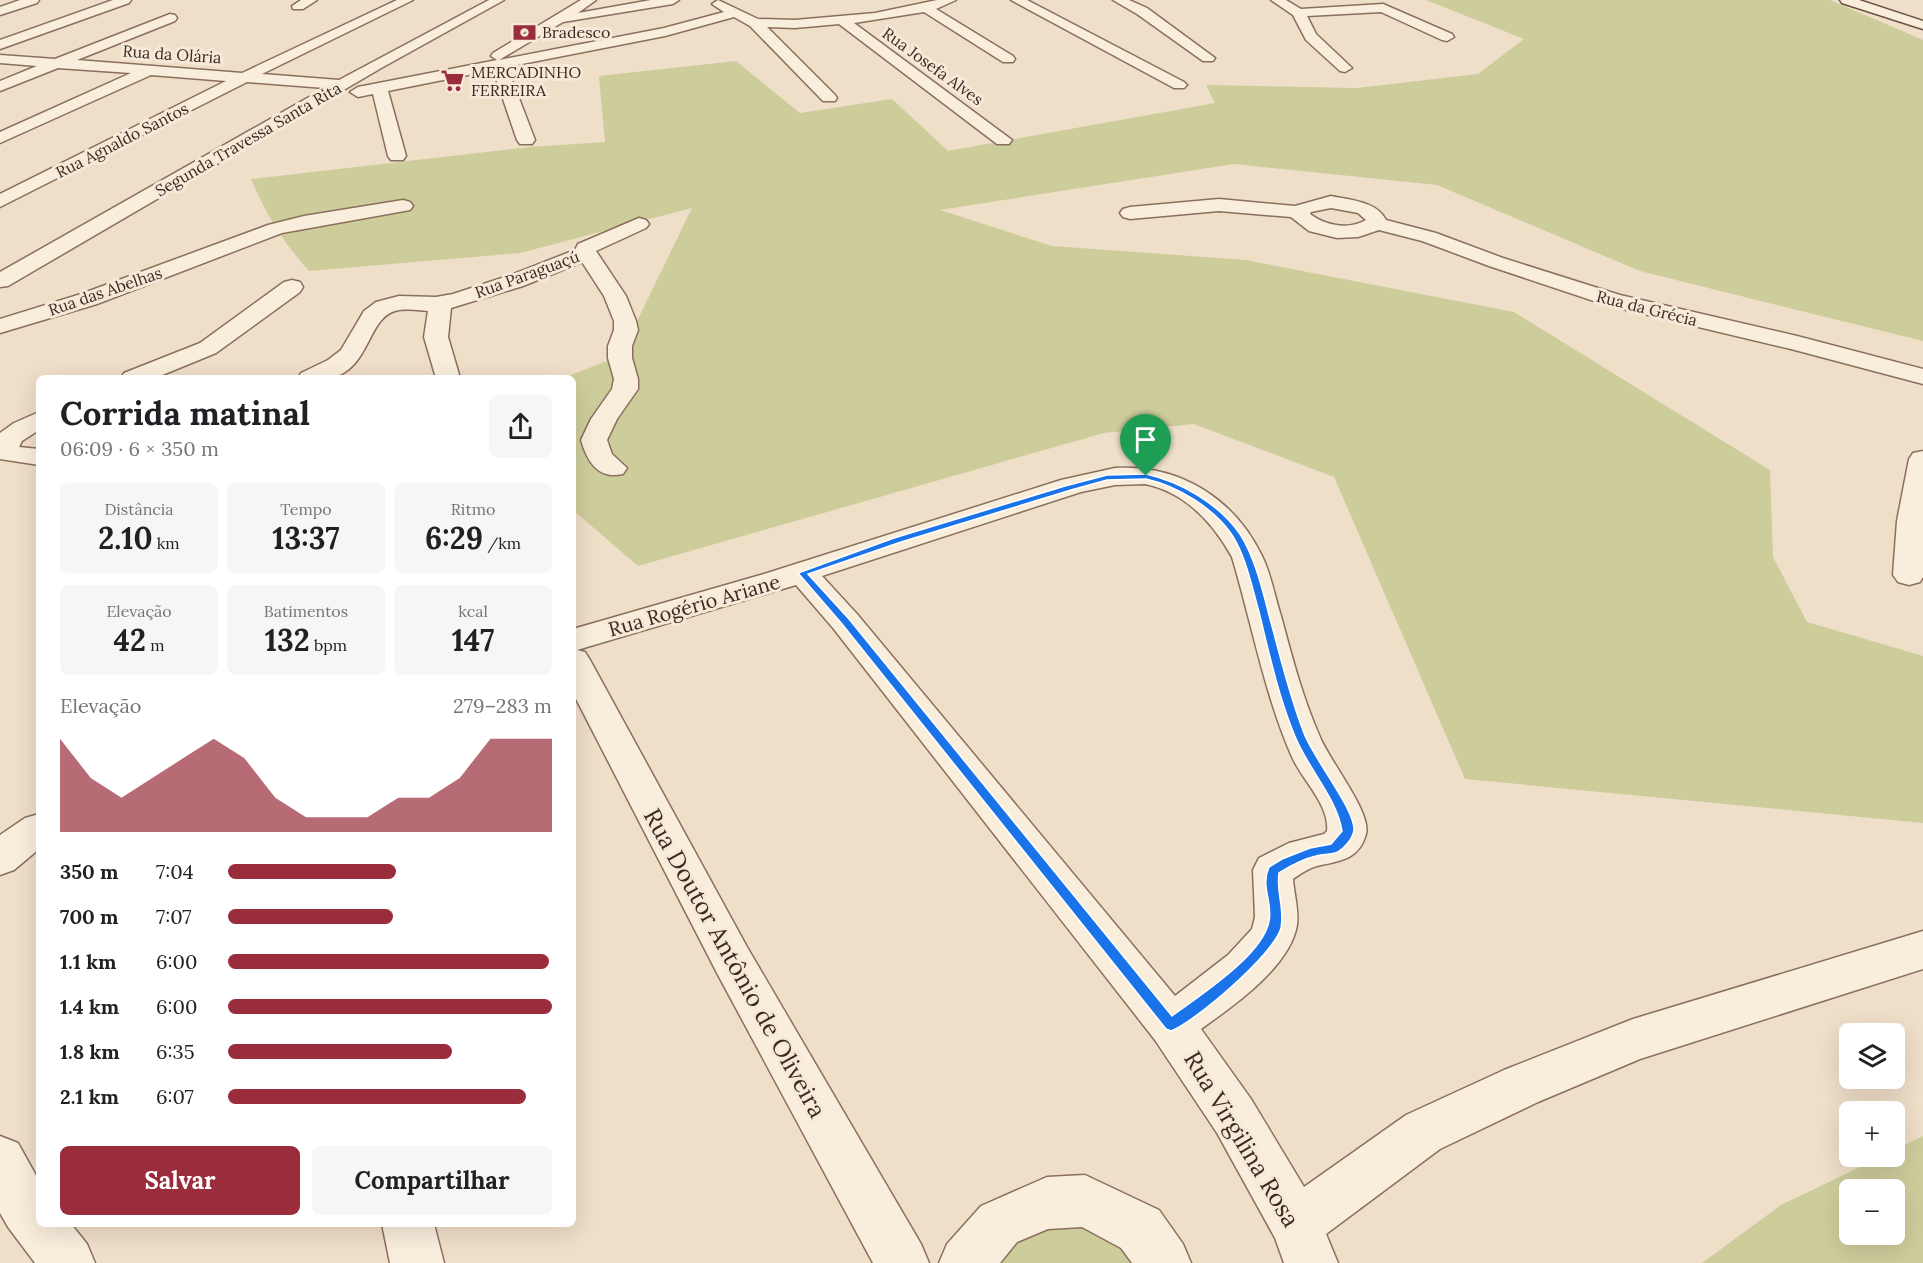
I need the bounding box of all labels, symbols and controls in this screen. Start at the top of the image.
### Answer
bank icon: Bradesco [511,19,537,45]
place label: Bradesco [542,22,610,42]
street label: Rua Josefa Alves [879,23,987,109]
street label: Rua da Olária [122,41,222,67]
place label: MERCADINHO FERREIRA [471,62,581,100]
supermarket icon: MERCADINHO FERREIRA [440,68,466,94]
street label: Segunda Travessa Santa Rita [151,77,345,201]
street label: Rua Agnaldo Santos [52,98,192,182]
street label: Rua Paraguaçú [472,246,582,302]
street label: Rua das Abelhas [45,262,165,320]
street label: Rua da Grécia [1595,286,1699,330]
text: Corrida matinal [60,392,310,434]
button: share [489,395,552,458]
pin [1120,414,1171,476]
icon: arrive [1129,423,1162,456]
text: 06:09 · 6 × 350 m [60,436,219,461]
text: Distância [104,499,174,519]
text: Tempo [280,499,332,519]
text: Ritmo [451,499,495,519]
text: 2.10 [98,519,153,557]
text: 13:37 [272,519,340,557]
text: 6:29 [425,519,483,557]
text: km [153,533,180,553]
text: /km [483,533,521,553]
street label: Rua Rogério Ariane [605,568,783,641]
text: Elevação [106,601,172,621]
text: Batimentos [264,601,348,621]
text: kcal [458,601,488,621]
text: 42 [114,621,146,659]
text: 132 [265,621,310,659]
text: 147 [452,621,494,659]
text: m [146,635,164,655]
text: bpm [310,635,347,655]
text: Elevação [60,693,141,718]
text: 279–283 m [453,693,552,718]
street label: Rua Doutor Antônio de Oliveira [637,803,833,1123]
text: 350 m [60,859,118,884]
text: 7:04 [156,859,193,884]
text: 700 m [60,904,118,929]
text: 7:07 [156,904,191,929]
text: 1.1 km [60,949,116,974]
text: 6:00 [156,949,197,974]
text: 1.4 km [60,994,119,1019]
text: 6:00 [156,994,197,1019]
map controls [1839,1023,1905,1245]
button: layers [1839,1023,1905,1089]
text: 1.8 km [60,1039,120,1064]
text: 6:35 [156,1039,195,1064]
street label: Rua Virgilina Rosa [1177,1045,1307,1233]
text: 2.1 km [60,1084,119,1109]
text: 6:07 [156,1084,194,1109]
button: + [1839,1101,1905,1167]
button: Salvar [60,1146,300,1215]
button: Compartilhar [312,1146,552,1215]
button: − [1839,1179,1905,1245]

